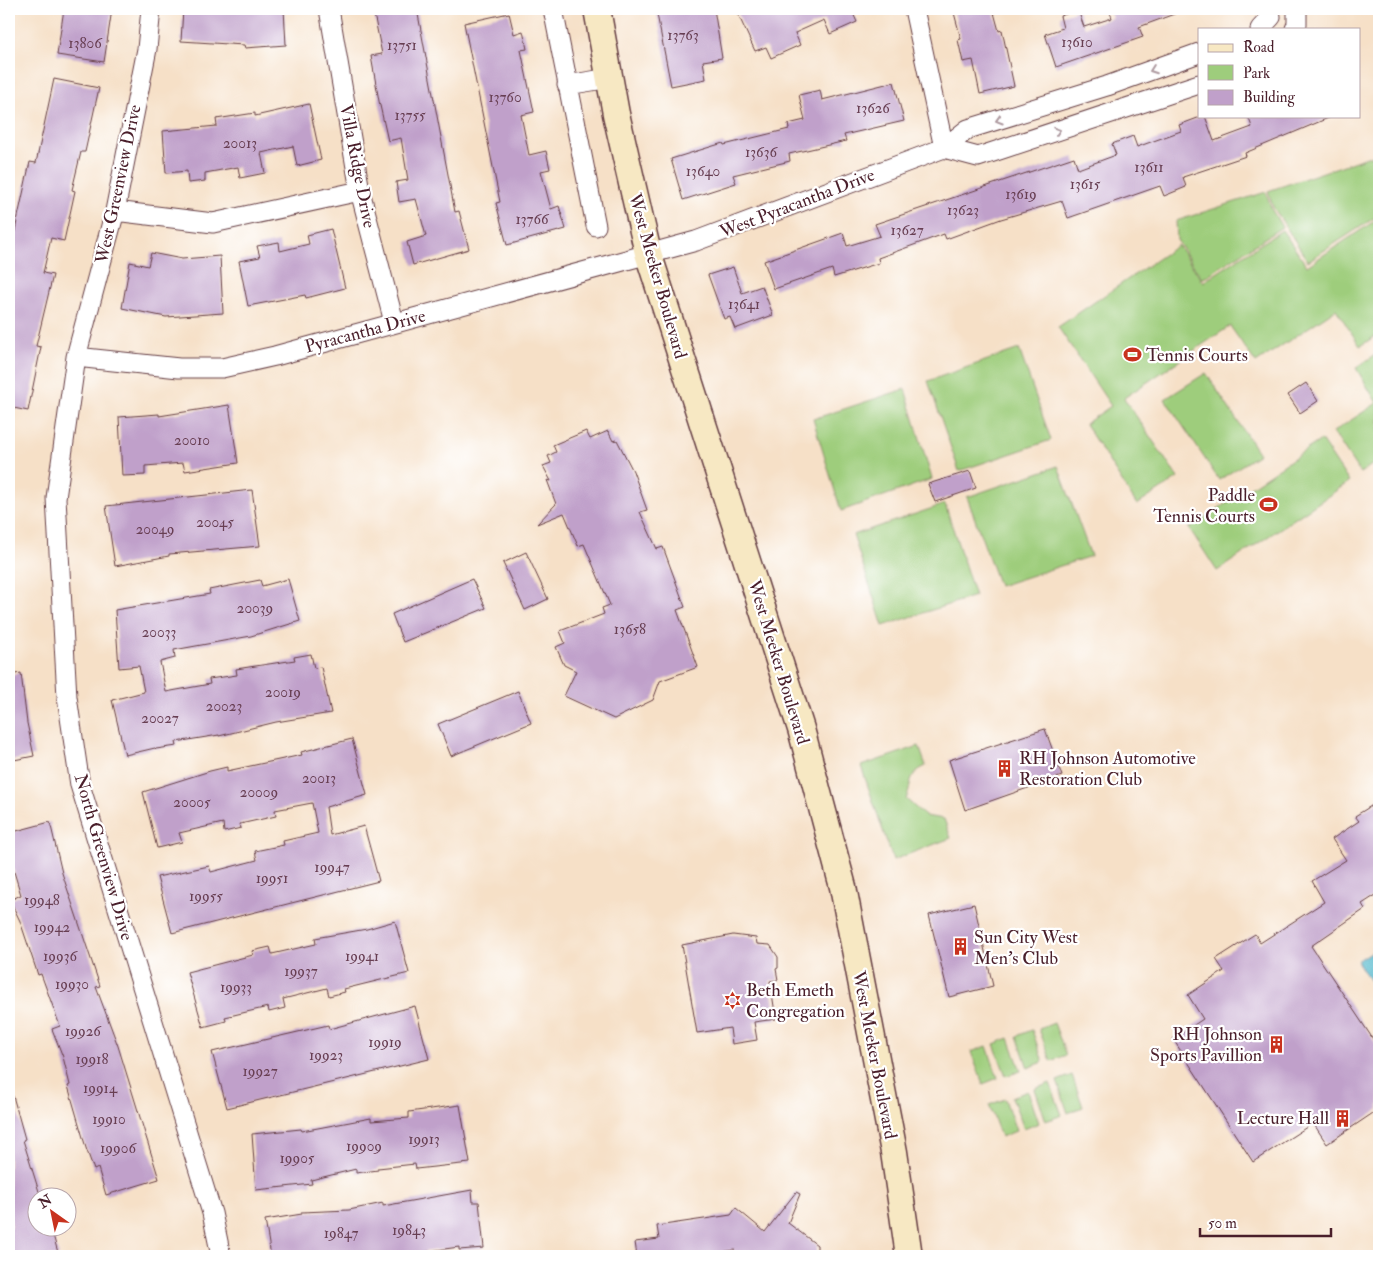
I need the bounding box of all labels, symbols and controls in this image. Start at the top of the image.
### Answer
house number: 13763 [667,26,699,45]
legend [1198,28,1360,118]
house number: 13610 [1061,33,1093,52]
house number: 13806 [68,34,103,53]
house number: 13751 [387,36,417,55]
text: Road [1243,38,1275,57]
one-way arrow [1150,64,1158,74]
text: Park [1243,64,1270,83]
house number: 13760 [488,88,522,107]
text: Building [1243,88,1295,107]
house number: 13626 [856,99,891,118]
street label: West Greenview Drive [90,102,147,267]
street label: Villa Ridge Drive [334,102,381,230]
house number: 13755 [394,106,426,125]
one-way arrow [995,114,1003,124]
one-way arrow [1053,127,1061,137]
house number: 20013 [223,134,257,153]
house number: 13636 [745,143,778,162]
house number: 13611 [1134,158,1164,177]
house number: 13640 [686,162,720,181]
street label: West Pyracantha Drive [716,163,878,244]
house number: 13615 [1070,175,1101,194]
house number: 13619 [1005,185,1037,204]
street label: West Meeker Boulevard [623,190,692,362]
house number: 13623 [947,201,979,220]
house number: 13766 [515,210,550,229]
house number: 13627 [890,221,924,240]
house number: 13641 [728,295,760,314]
street label: Pyracantha Drive [302,304,428,359]
place label: Tennis Courts [1146,344,1248,367]
sports icon: Tennis Courts [1122,345,1142,365]
house number: 20010 [174,431,210,450]
place label: Paddle Tennis Courts [1153,484,1255,528]
sports icon: Paddle Tennis Courts [1259,495,1279,515]
house number: 20045 [196,513,234,532]
house number: 20049 [136,520,174,539]
street label: West Meeker Boulevard [742,576,815,747]
house number: 20039 [237,599,273,618]
house number: 13658 [614,620,646,639]
house number: 20033 [142,623,176,642]
house number: 20019 [265,683,301,702]
house number: 20023 [206,697,242,716]
house number: 20027 [141,709,179,728]
place label: RH Johnson Automotive Restoration Club [1019,747,1196,791]
building icon: RH Johnson Automotive Restoration Club [995,758,1015,778]
house number: 20013 [302,769,336,788]
street label: North Greenview Drive [69,771,138,943]
house number: 20009 [240,783,278,802]
house number: 20005 [173,793,211,812]
house number: 19947 [314,858,350,877]
house number: 19951 [256,869,288,888]
house number: 19955 [189,887,223,906]
house number: 19948 [24,891,60,910]
house number: 19942 [34,918,71,937]
place label: Sun City West Men's Club [974,926,1078,970]
building icon: Sun City West Men's Club [950,937,970,957]
house number: 19936 [43,947,78,966]
house number: 19941 [345,947,379,966]
house number: 19937 [284,962,318,981]
street label: West Meeker Boulevard [847,968,902,1141]
house number: 19930 [55,975,89,994]
house number: 19933 [220,978,252,997]
place label: Beth Emeth Congregation [746,979,845,1023]
synagogue icon: Beth Emeth Congregation [722,990,742,1010]
house number: 19926 [65,1022,102,1041]
place label: RH Johnson Sports Pavillion [1150,1023,1262,1067]
house number: 19919 [368,1033,402,1052]
building icon: RH Johnson Sports Pavillion [1266,1034,1286,1054]
house number: 19923 [309,1046,343,1065]
house number: 19918 [75,1050,109,1069]
house number: 19927 [242,1062,278,1081]
house number: 19914 [83,1079,118,1098]
place label: Lecture Hall [1237,1107,1329,1130]
building icon: Lecture Hall [1333,1108,1353,1128]
house number: 19910 [92,1110,126,1129]
house number: 19913 [408,1130,440,1149]
house number: 19909 [346,1137,382,1156]
house number: 19906 [100,1139,137,1158]
house number: 19905 [280,1149,315,1168]
north arrow [28,1188,78,1238]
text: N [34,1191,55,1213]
scale bar [1200,1205,1332,1237]
text: 50 m [1208,1214,1237,1233]
house number: 19843 [392,1221,426,1240]
house number: 19847 [324,1224,358,1243]

